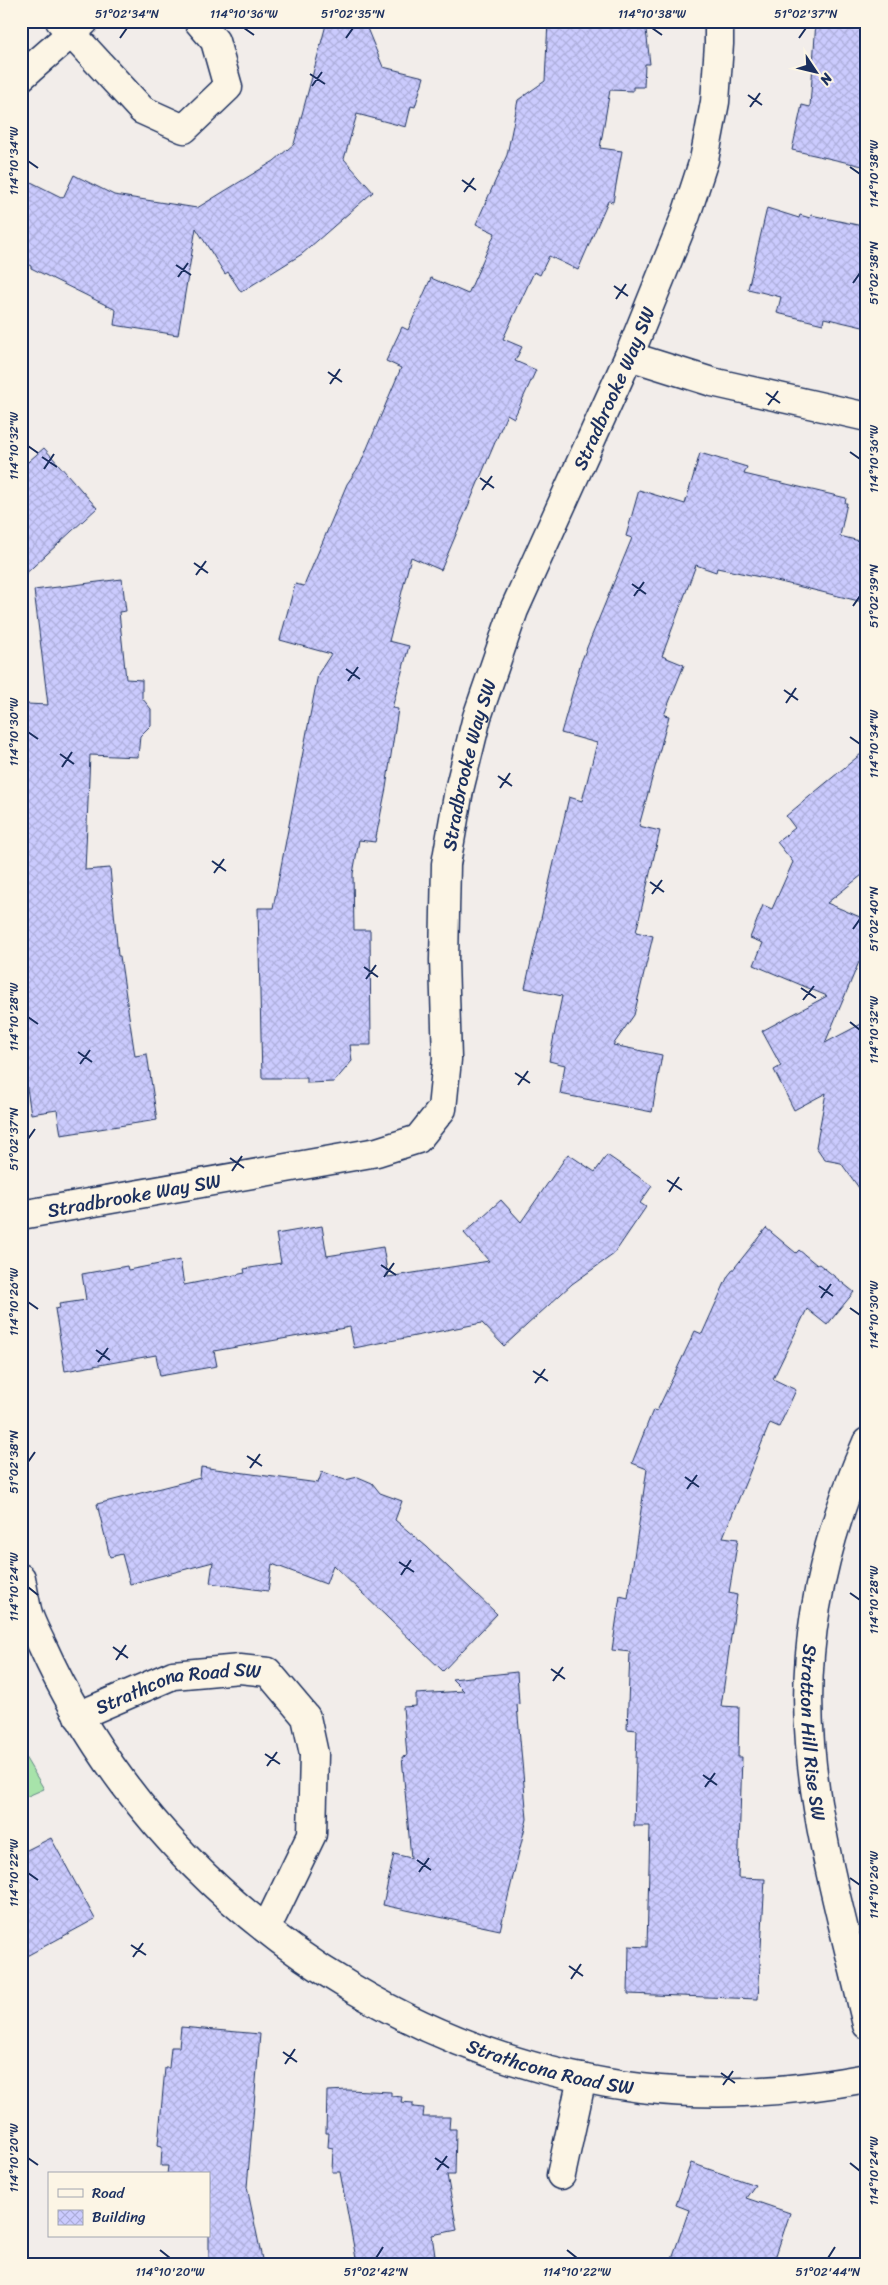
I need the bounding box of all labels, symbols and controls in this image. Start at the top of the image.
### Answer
text: 51°02'34"N [95,3,160,25]
text: 114°10'36"W [210,3,279,25]
text: 51°02'35"N [321,3,386,25]
text: 114°10'38"W [618,3,687,25]
text: 51°02'37"N [774,3,838,25]
north arrow [790,48,840,98]
text: N [813,67,840,91]
text: 114°10'34"W [3,126,25,195]
text: 114°10'38"W [863,139,885,208]
text: 51°02'38"N [863,240,885,305]
street label: Stradbrooke Way SW [563,301,664,475]
text: 114°10'32"W [3,411,25,480]
text: 114°10'36"W [863,424,885,493]
text: 51°02'39"N [863,563,885,628]
street label: Stradbrooke Way SW [432,674,505,853]
text: 114°10'30"W [3,697,25,766]
text: 114°10'34"W [863,709,885,778]
text: 51°02'40"N [863,886,885,951]
text: 114°10'28"W [3,982,25,1051]
text: 114°10'32"W [863,995,885,1064]
text: 51°02'37"N [3,1107,25,1171]
street label: Stradbrooke Way SW [45,1163,224,1227]
text: 114°10'26"W [3,1267,25,1336]
text: 114°10'30"W [863,1280,885,1349]
text: 51°02'38"N [3,1429,25,1494]
text: 114°10'24"W [3,1552,25,1621]
text: 114°10'28"W [863,1565,885,1634]
street label: Stratton Hill Rise SW [792,1643,836,1823]
street label: Strathcona Road SW [90,1652,263,1723]
text: 114°10'22"W [3,1838,25,1907]
text: 114°10'26"W [863,1850,885,1919]
street label: Strathcona Road SW [462,2029,636,2103]
text: 114°10'20"W [3,2123,25,2192]
text: 114°10'24"W [863,2136,885,2205]
legend [48,2172,210,2238]
text: Road [92,2180,125,2206]
text: Building [92,2204,146,2230]
text: 114°10'20"W [136,2261,205,2283]
text: 51°02'42"N [344,2261,409,2283]
text: 114°10'22"W [543,2261,612,2283]
text: 51°02'44"N [796,2261,861,2283]

